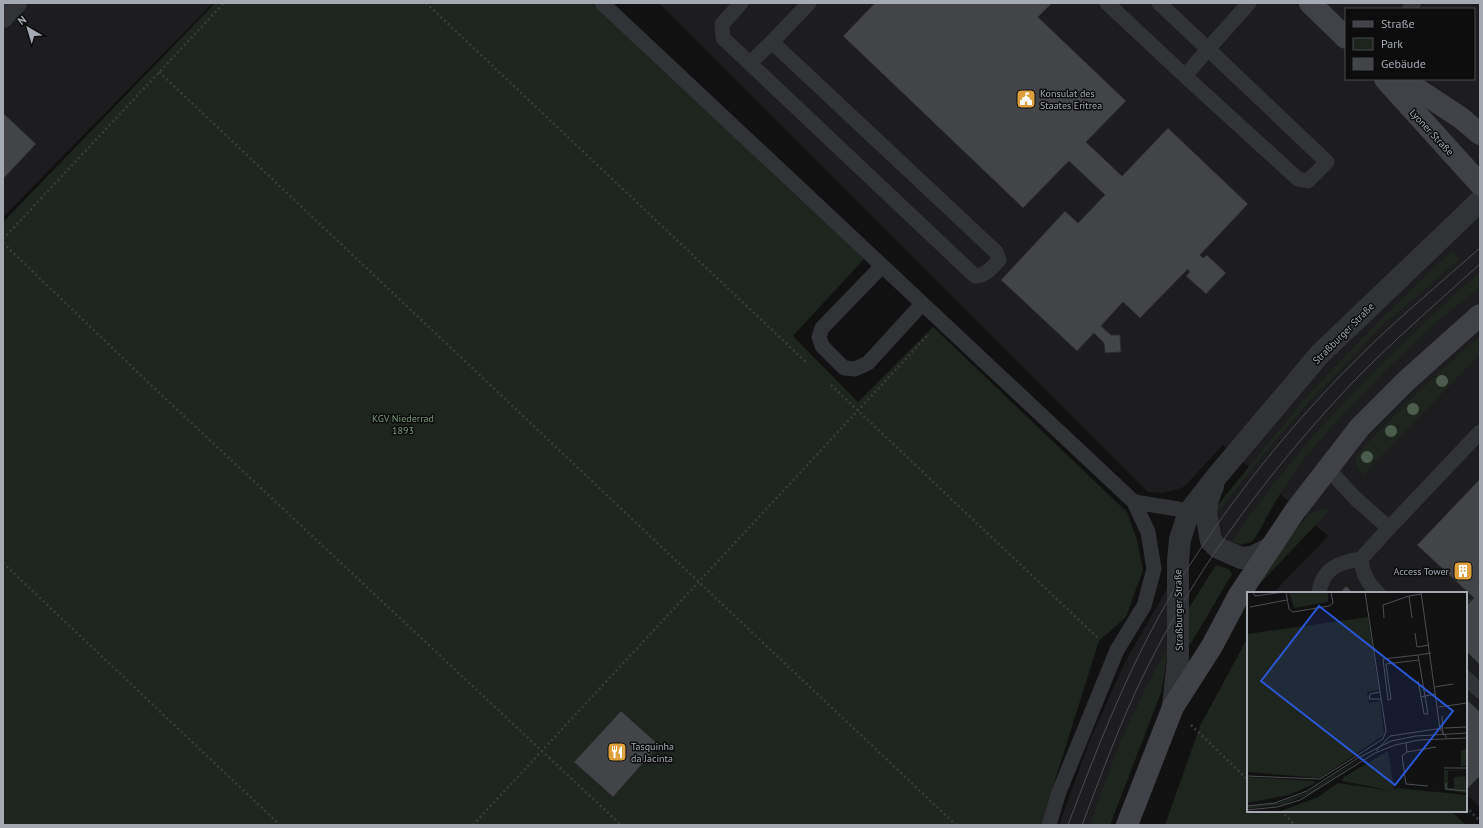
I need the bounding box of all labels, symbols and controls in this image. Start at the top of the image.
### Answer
north arrow [8,8,48,48]
legend [1345,8,1475,80]
text: N [15,12,29,28]
text: Straße [1381,16,1415,31]
text: Park [1381,36,1403,51]
text: Gebäude [1381,56,1426,71]
place label: Konsulat des Staates Eritrea [1040,87,1102,112]
public building icon: Konsulat des Staates Eritrea [1015,88,1037,110]
street label: Lyoner Straße [1407,106,1456,158]
street label: Straßburger Straße [1310,300,1377,367]
park label: KGV Niederrad 1893 [372,412,434,437]
building icon: Access Tower [1452,560,1474,582]
place label: Access Tower [1394,565,1450,578]
street label: Straßburger Straße [1171,569,1186,651]
inset map [1247,592,1467,812]
place label: Tasquinha da Jacinta [631,740,674,765]
restaurant icon: Tasquinha da Jacinta [606,741,628,763]

